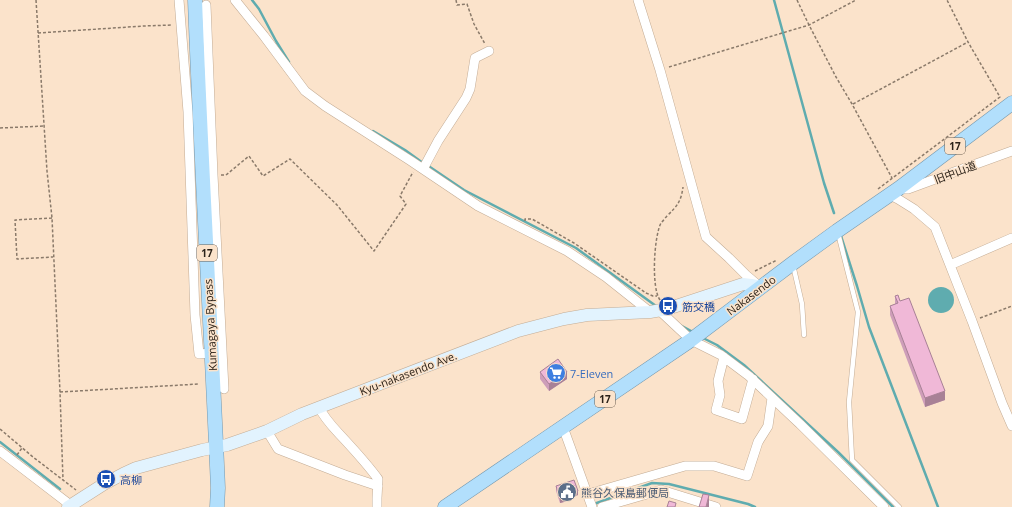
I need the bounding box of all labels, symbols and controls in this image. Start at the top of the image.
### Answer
road number: 17 [945,138,965,154]
street label: 旧中山道 [932,157,978,187]
road number: 17 [197,245,217,261]
street label: Nakasendo [723,271,779,318]
street label: Kumagaya Bypass [200,279,220,371]
bus stop icon: 筋交橋 [657,295,679,317]
place label: 筋交橋 [682,299,715,314]
street label: Kyu-nakasendo Ave. [357,347,459,398]
supermarket icon: 7-Eleven [545,362,567,384]
place label: 7-Eleven [570,366,613,381]
road number: 17 [595,391,615,407]
bus stop icon: 高柳 [95,468,117,490]
place label: 高柳 [120,472,142,487]
public building icon: 熊谷久保島郵便局 [556,481,578,503]
place label: 熊谷久保島郵便局 [581,485,669,500]

